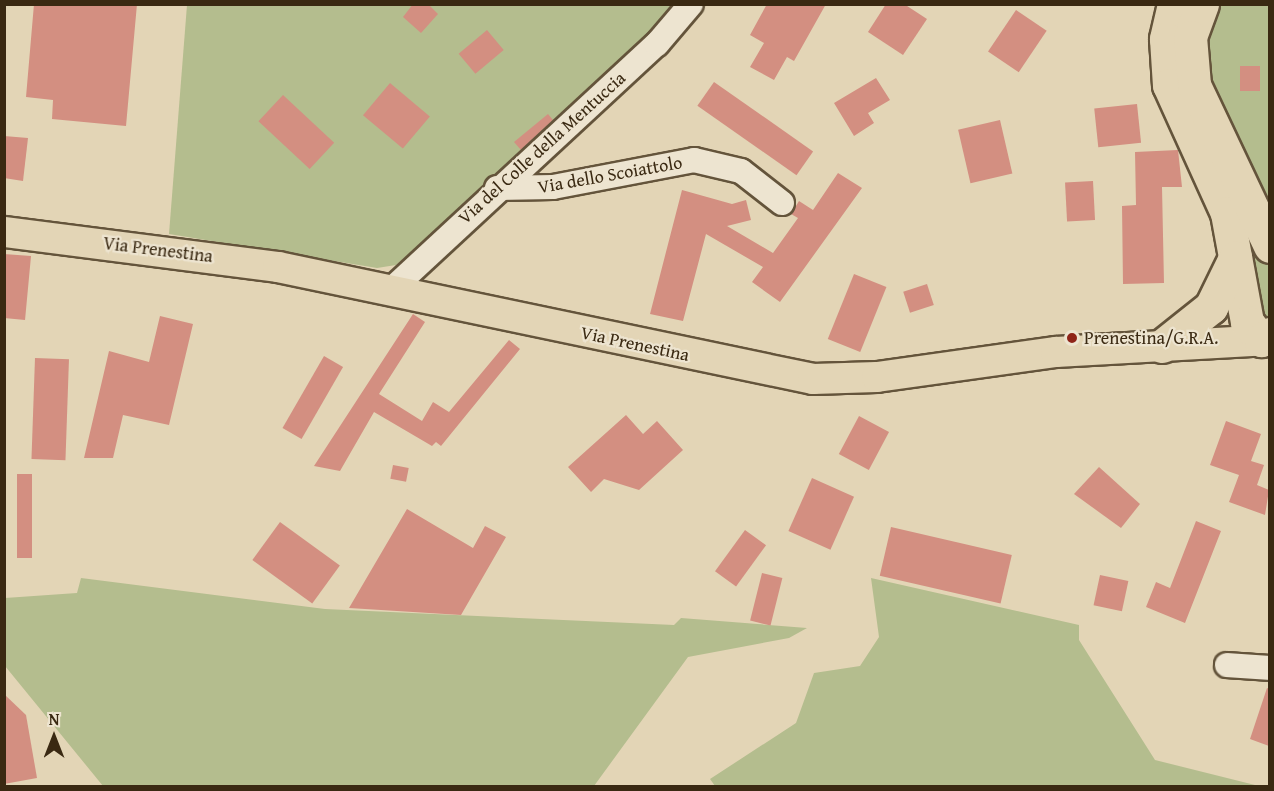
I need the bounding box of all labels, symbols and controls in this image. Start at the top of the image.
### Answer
street label: Via del Colle della Mentuccia [454,67,630,229]
street label: Via dello Scoiattolo [536,152,684,198]
street label: Via Prenestina [102,233,214,267]
street label: Via Prenestina [579,322,691,366]
place label: Prenestina/G.R.A. [1084,327,1218,349]
marker: Prenestina/G.R.A. [1065,331,1079,345]
north arrow [24,707,84,767]
text: N [49,707,59,731]

